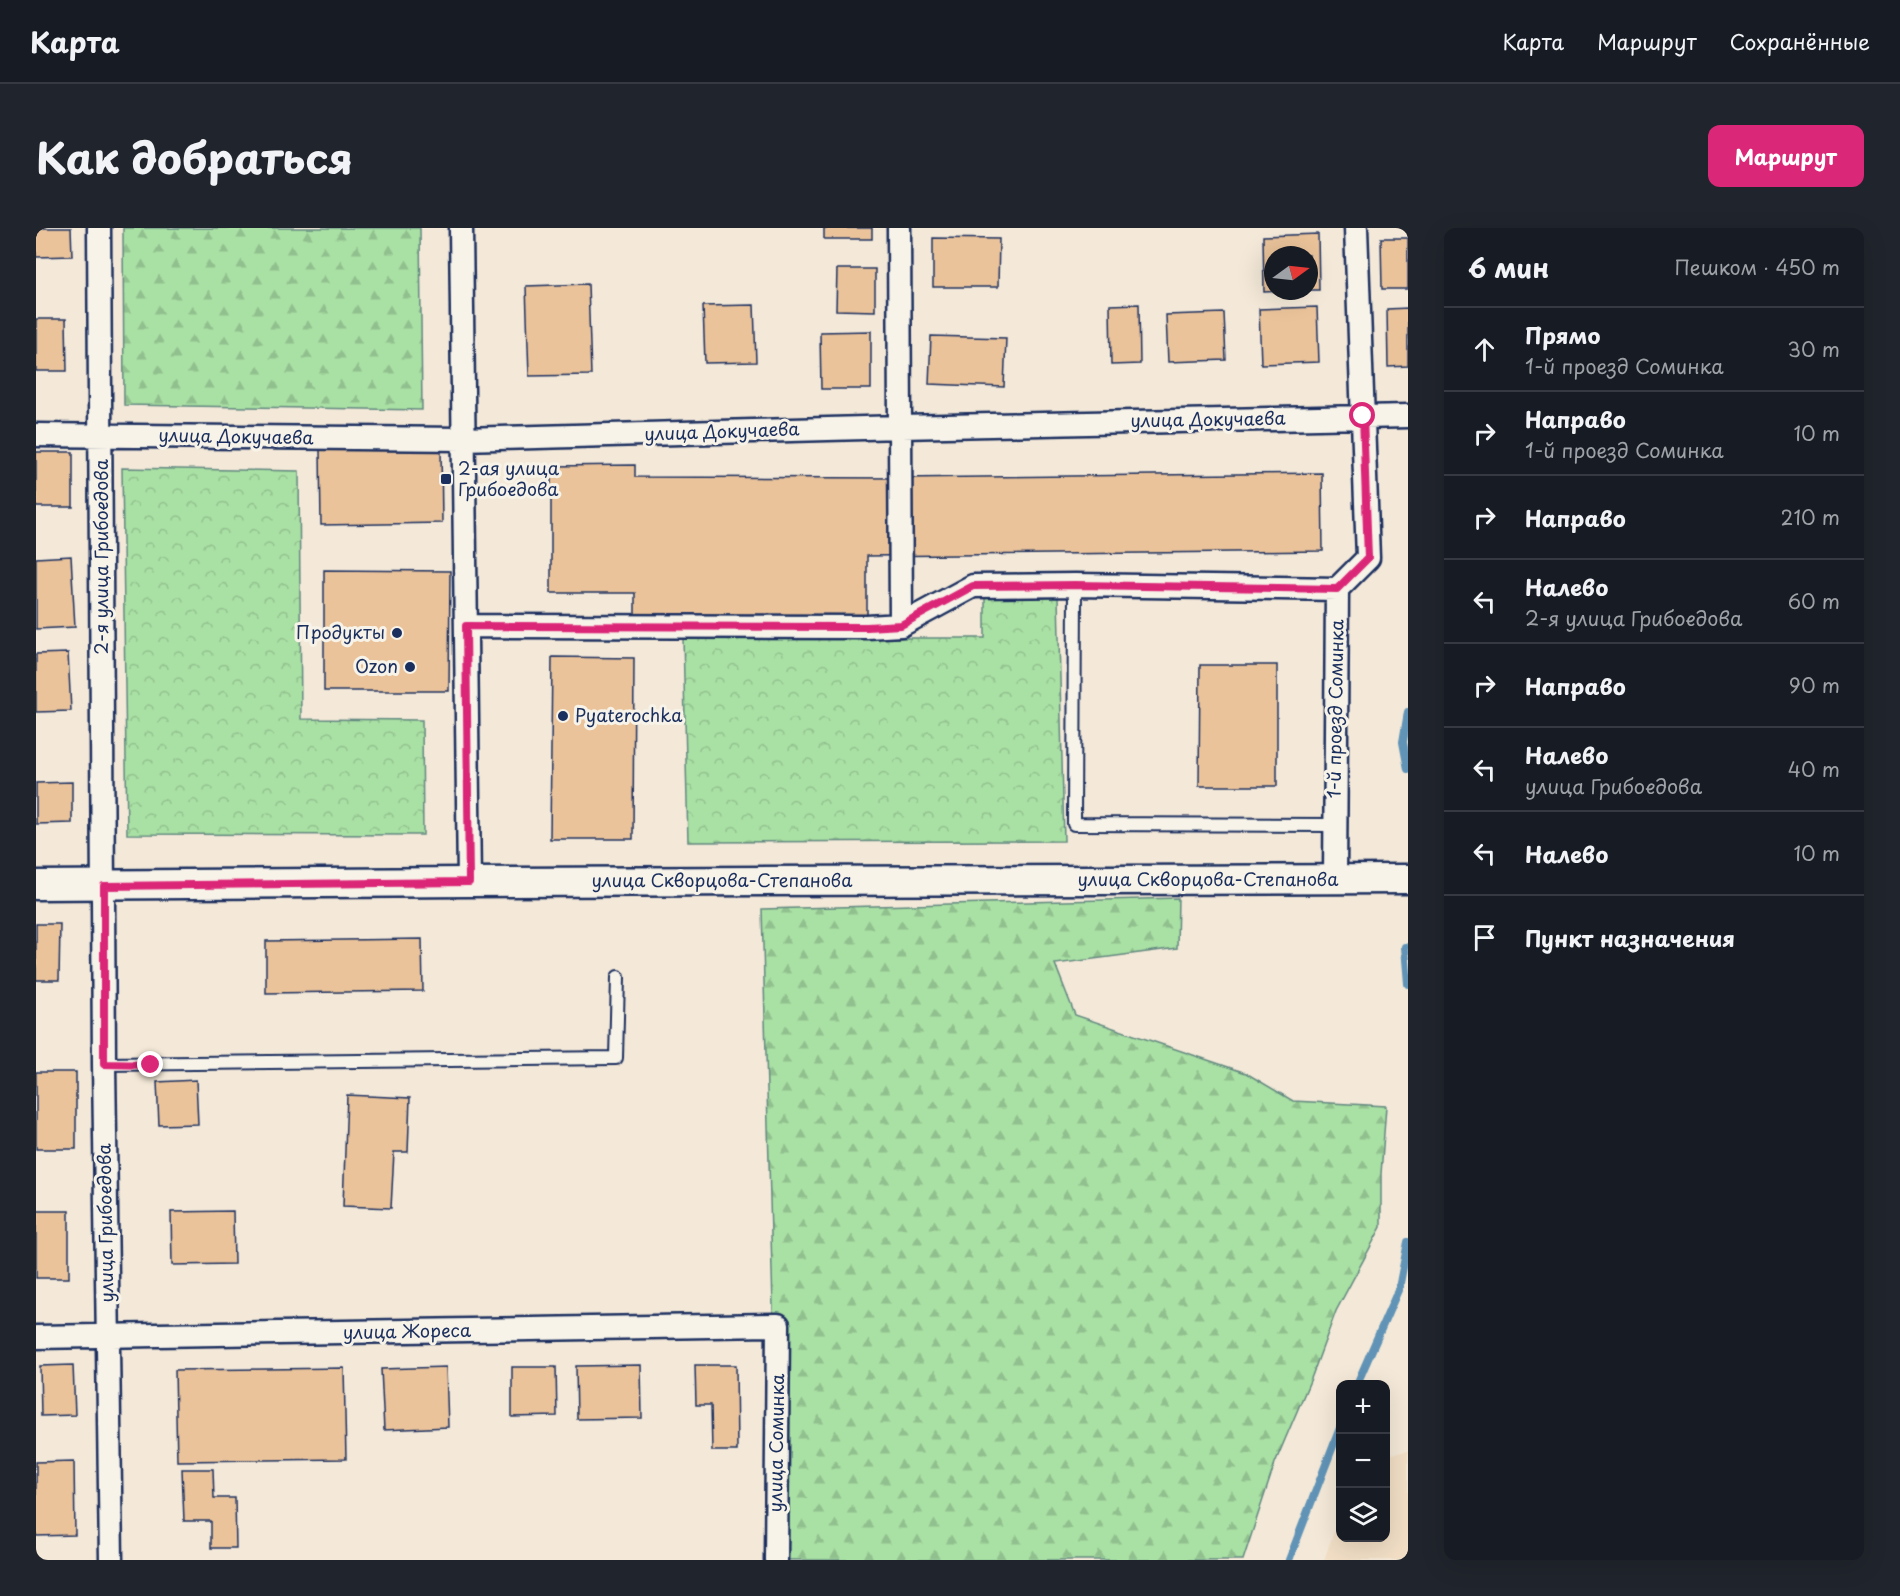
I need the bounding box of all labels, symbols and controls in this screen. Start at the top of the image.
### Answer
text: Карта [30,20,120,63]
text: Карта [1503,25,1564,57]
text: Маршрут [1597,25,1697,57]
text: Сохранённые [1730,25,1870,57]
text: Как добраться [36,125,353,188]
button: Маршрут [1708,125,1864,187]
north arrow [1264,246,1318,300]
text: 6 мин [1468,248,1549,287]
text: Пешком · 450 m [1674,252,1840,282]
text: Прямо [1525,318,1600,351]
icon: ahead [1468,333,1501,366]
text: 30 m [1787,334,1840,364]
text: 1-й проезд Соминка [1525,351,1724,381]
route start [1349,402,1375,428]
text: Направо [1525,402,1626,435]
street label: улица Докучаева [1130,404,1287,433]
street label: улица Докучаева [644,414,801,447]
icon: right [1468,417,1501,450]
text: 10 m [1793,418,1840,448]
street label: улица Докучаева [158,421,315,450]
text: 1-й проезд Соминка [1525,435,1724,465]
place label: 2-ая улица Грибоедова [458,454,560,502]
street label: 2-я улица Грибоедова [87,458,114,655]
marker: 2-ая улица Грибоедова [439,472,453,486]
icon: right [1468,501,1501,534]
text: Направо [1525,501,1626,534]
text: 210 m [1781,502,1840,532]
text: Налево [1525,570,1608,603]
icon: left [1468,585,1501,618]
text: 60 m [1788,586,1840,616]
text: 2-я улица Грибоедова [1525,603,1742,633]
place label: Продукты [296,618,385,645]
street label: 1-й проезд Соминка [1319,619,1350,799]
marker: Продукты [390,626,404,640]
place label: Ozon [355,652,398,679]
marker: Ozon [403,660,417,674]
icon: right [1468,669,1501,702]
text: Направо [1525,669,1626,702]
text: 90 m [1789,670,1840,700]
place label: Pyaterochka [575,701,683,728]
marker: Pyaterochka [556,709,570,723]
text: Налево [1525,738,1608,771]
icon: left [1468,753,1501,786]
text: 40 m [1788,754,1840,784]
text: улица Грибоедова [1525,771,1702,801]
icon: left [1468,837,1501,870]
text: Налево [1525,837,1608,870]
text: 10 m [1793,838,1840,868]
street label: улица Скворцова-Степанова [1078,865,1339,892]
street label: улица Скворцова-Степанова [592,866,853,893]
icon: arrive [1468,921,1501,954]
text: Пункт назначения [1525,921,1735,954]
route end [137,1051,163,1077]
street label: улица Грибоедова [90,1142,119,1303]
street label: улица Жореса [343,1316,472,1345]
street label: улица Соминка [761,1373,790,1513]
map controls [1336,1380,1390,1542]
button: + [1336,1380,1390,1434]
button: − [1336,1434,1390,1488]
button: layers [1336,1488,1390,1542]

